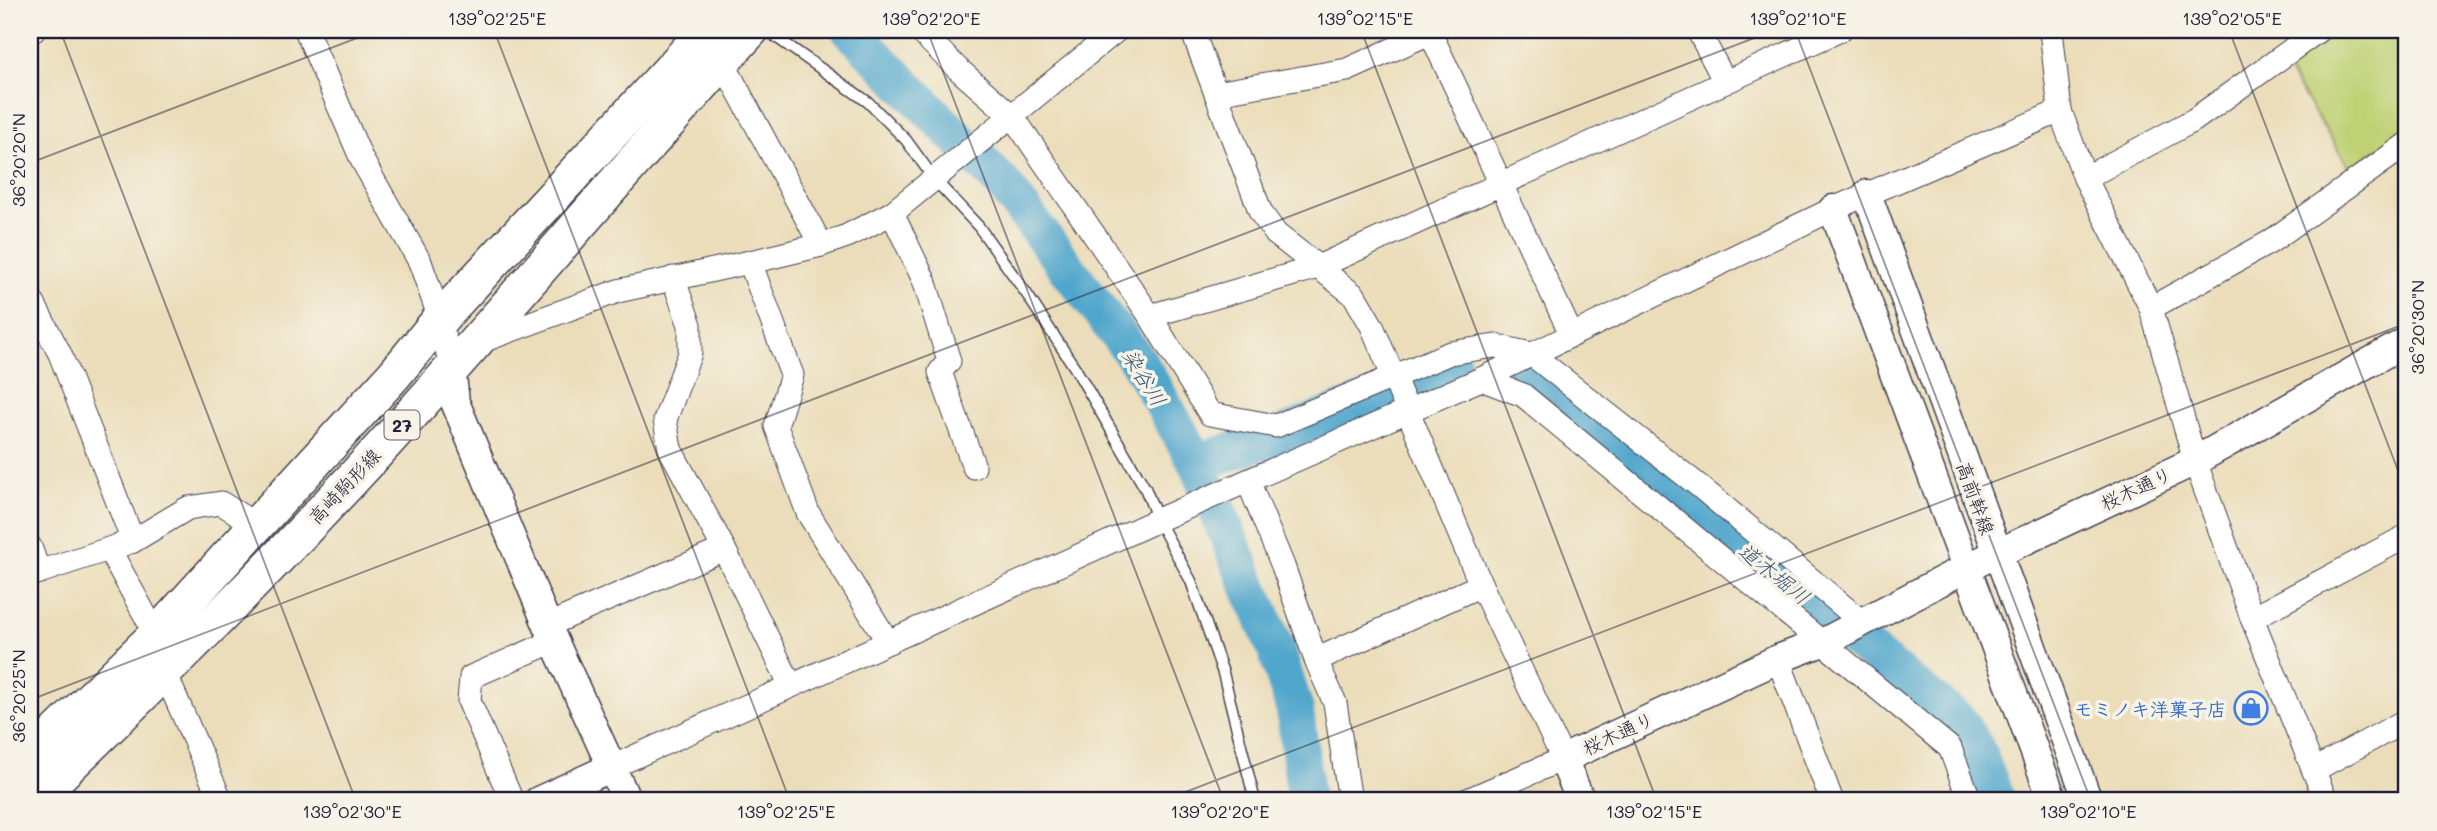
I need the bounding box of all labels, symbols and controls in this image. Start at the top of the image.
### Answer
text: 139°02'25"E [448,6,546,30]
text: 139°02'20"E [881,6,981,30]
text: 139°02'15"E [1317,6,1413,30]
text: 139°02'10"E [1749,6,1847,30]
text: 139°02'05"E [2182,6,2282,30]
text: 36°20'20"N [6,113,30,207]
text: 36°20'30"N [2405,280,2429,374]
water label: 染谷川 [1117,343,1173,411]
road number: 27 [384,410,420,440]
street label: 高崎駒形線 [302,443,386,529]
street label: 高前幹線 [1951,458,2001,538]
street label: 桜木通り [2096,461,2176,515]
water label: 道木堀川 [1734,536,1816,610]
text: 36°20'25"N [6,649,30,743]
shop icon: モミノキ洋菓子店 [2232,689,2270,727]
place label: モミノキ洋菓子店 [2074,696,2226,721]
street label: 桜木通り [1578,706,1658,760]
text: 139°02'30"E [302,799,402,823]
text: 139°02'25"E [737,799,835,823]
text: 139°02'20"E [1170,799,1270,823]
text: 139°02'15"E [1606,799,1702,823]
text: 139°02'10"E [2039,799,2137,823]

